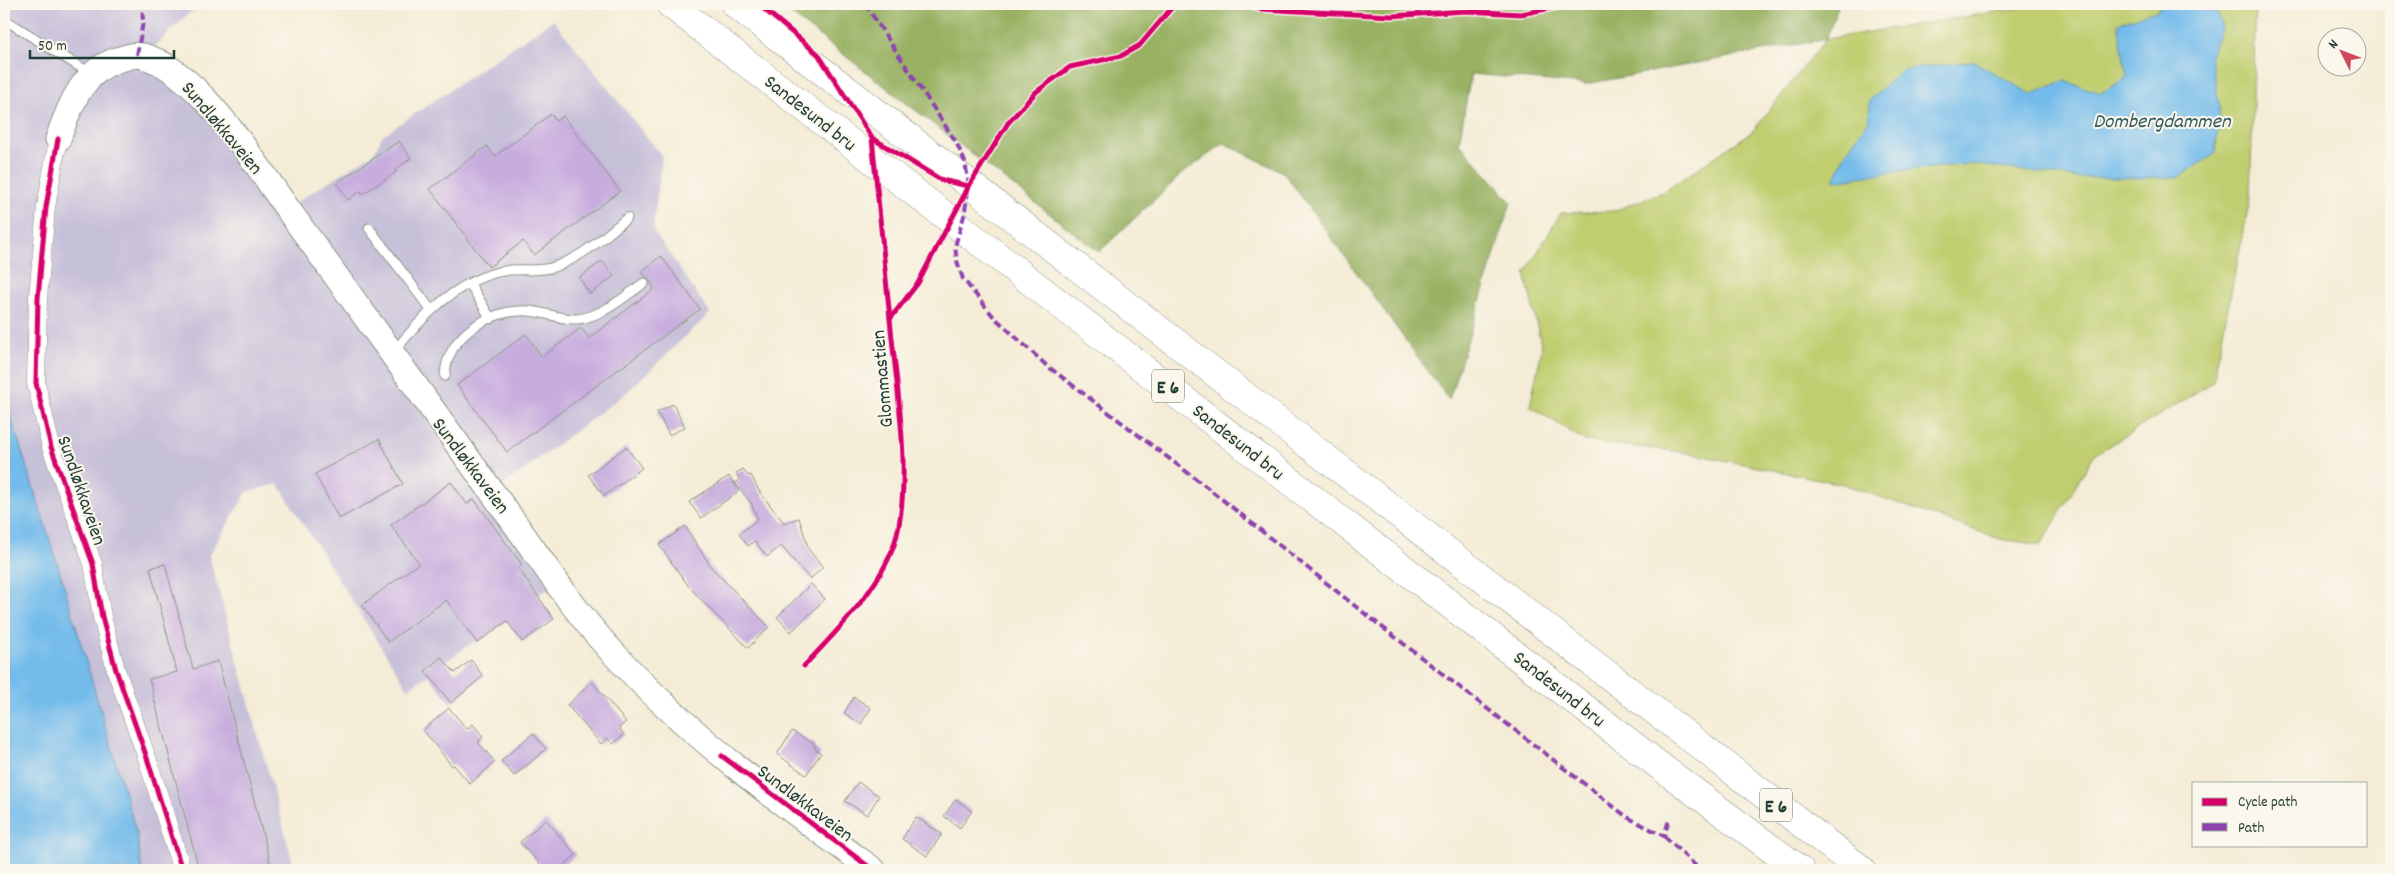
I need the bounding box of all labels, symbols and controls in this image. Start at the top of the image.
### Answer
scale bar [30,28,174,60]
north arrow [2318,28,2368,78]
text: N [2324,35,2344,54]
text: 50 m [38,36,67,58]
street label: Sandesund bru [757,69,861,159]
street label: Sundløkkaveien [173,76,268,182]
water label: Dombergdammen [2093,108,2232,138]
street label: Glommastien [866,329,902,429]
road number: E 6 [1152,370,1184,402]
street label: Sandesund bru [1185,398,1289,488]
street label: Sundløkkaveien [424,413,515,521]
street label: Sundløkkaveien [48,432,112,550]
street label: Sandesund bru [1506,645,1610,735]
street label: Sundløkkaveien [750,759,858,850]
legend [2192,782,2368,846]
road number: E 6 [1760,788,1792,822]
text: Cycle path [2238,792,2298,814]
text: Path [2238,818,2264,840]

